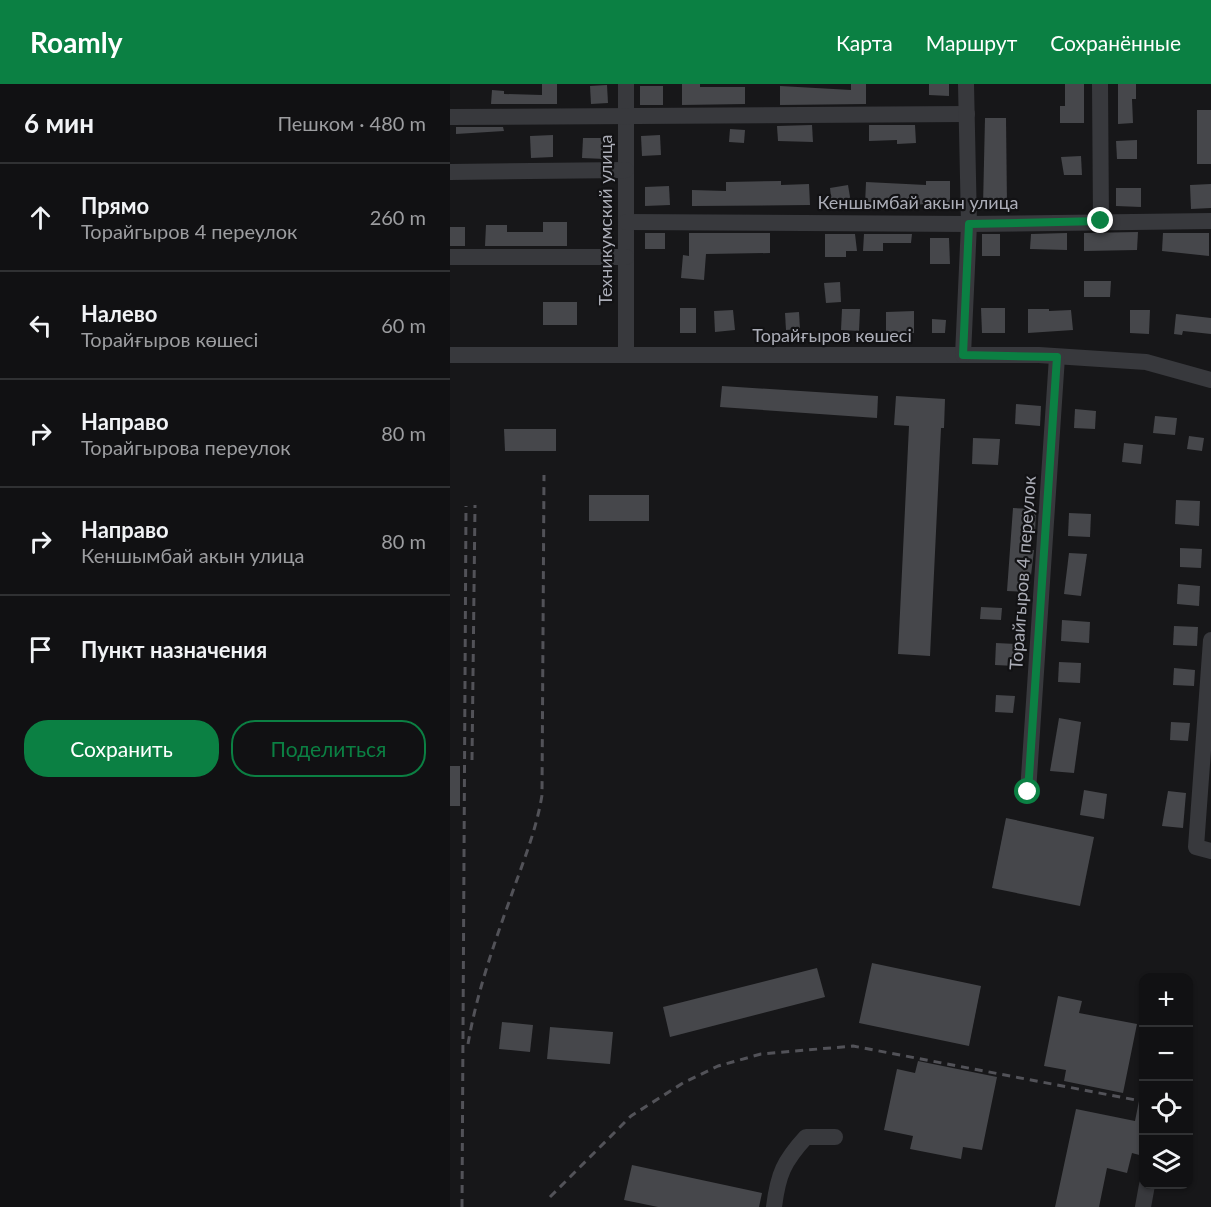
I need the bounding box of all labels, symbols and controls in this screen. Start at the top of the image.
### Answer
text: Roamly [30,25,123,59]
text: Карта [836,30,893,55]
text: Маршрут [926,30,1017,55]
text: Сохранённые [1050,30,1181,55]
text: 6 мин [24,107,94,139]
text: Пешком · 480 m [277,111,426,135]
street label: Техникумский улица [594,135,616,305]
street label: Кеншымбай акын улица [817,191,1019,213]
text: Прямо [81,192,149,219]
icon: ahead [24,201,57,234]
text: 260 m [370,205,426,229]
route end [1087,207,1113,233]
text: Торайгыров 4 переулок [81,219,297,243]
text: Налево [81,300,157,327]
icon: left [24,309,57,342]
text: 60 m [381,313,426,337]
street label: Торайғыров көшесі [752,324,912,346]
text: Торайғыров көшесі [81,327,258,351]
text: Направо [81,408,169,435]
icon: right [24,417,57,450]
text: 80 m [381,421,426,445]
text: Торайгырова переулок [81,435,291,459]
street label: Торайгыров 4 переулок [1004,474,1040,671]
text: Направо [81,516,169,543]
icon: right [24,525,57,558]
text: 80 m [381,529,426,553]
text: Кеншымбай акын улица [81,543,304,567]
icon: arrive [24,633,57,666]
text: Пункт назначения [81,636,267,663]
button: Сохранить [24,720,219,777]
button: Поделиться [231,720,426,777]
route start [1014,778,1040,804]
map controls [1139,973,1193,1189]
button: + [1139,973,1193,1027]
button: − [1139,1027,1193,1081]
button: locate [1139,1081,1193,1135]
button: layers [1139,1135,1193,1189]

